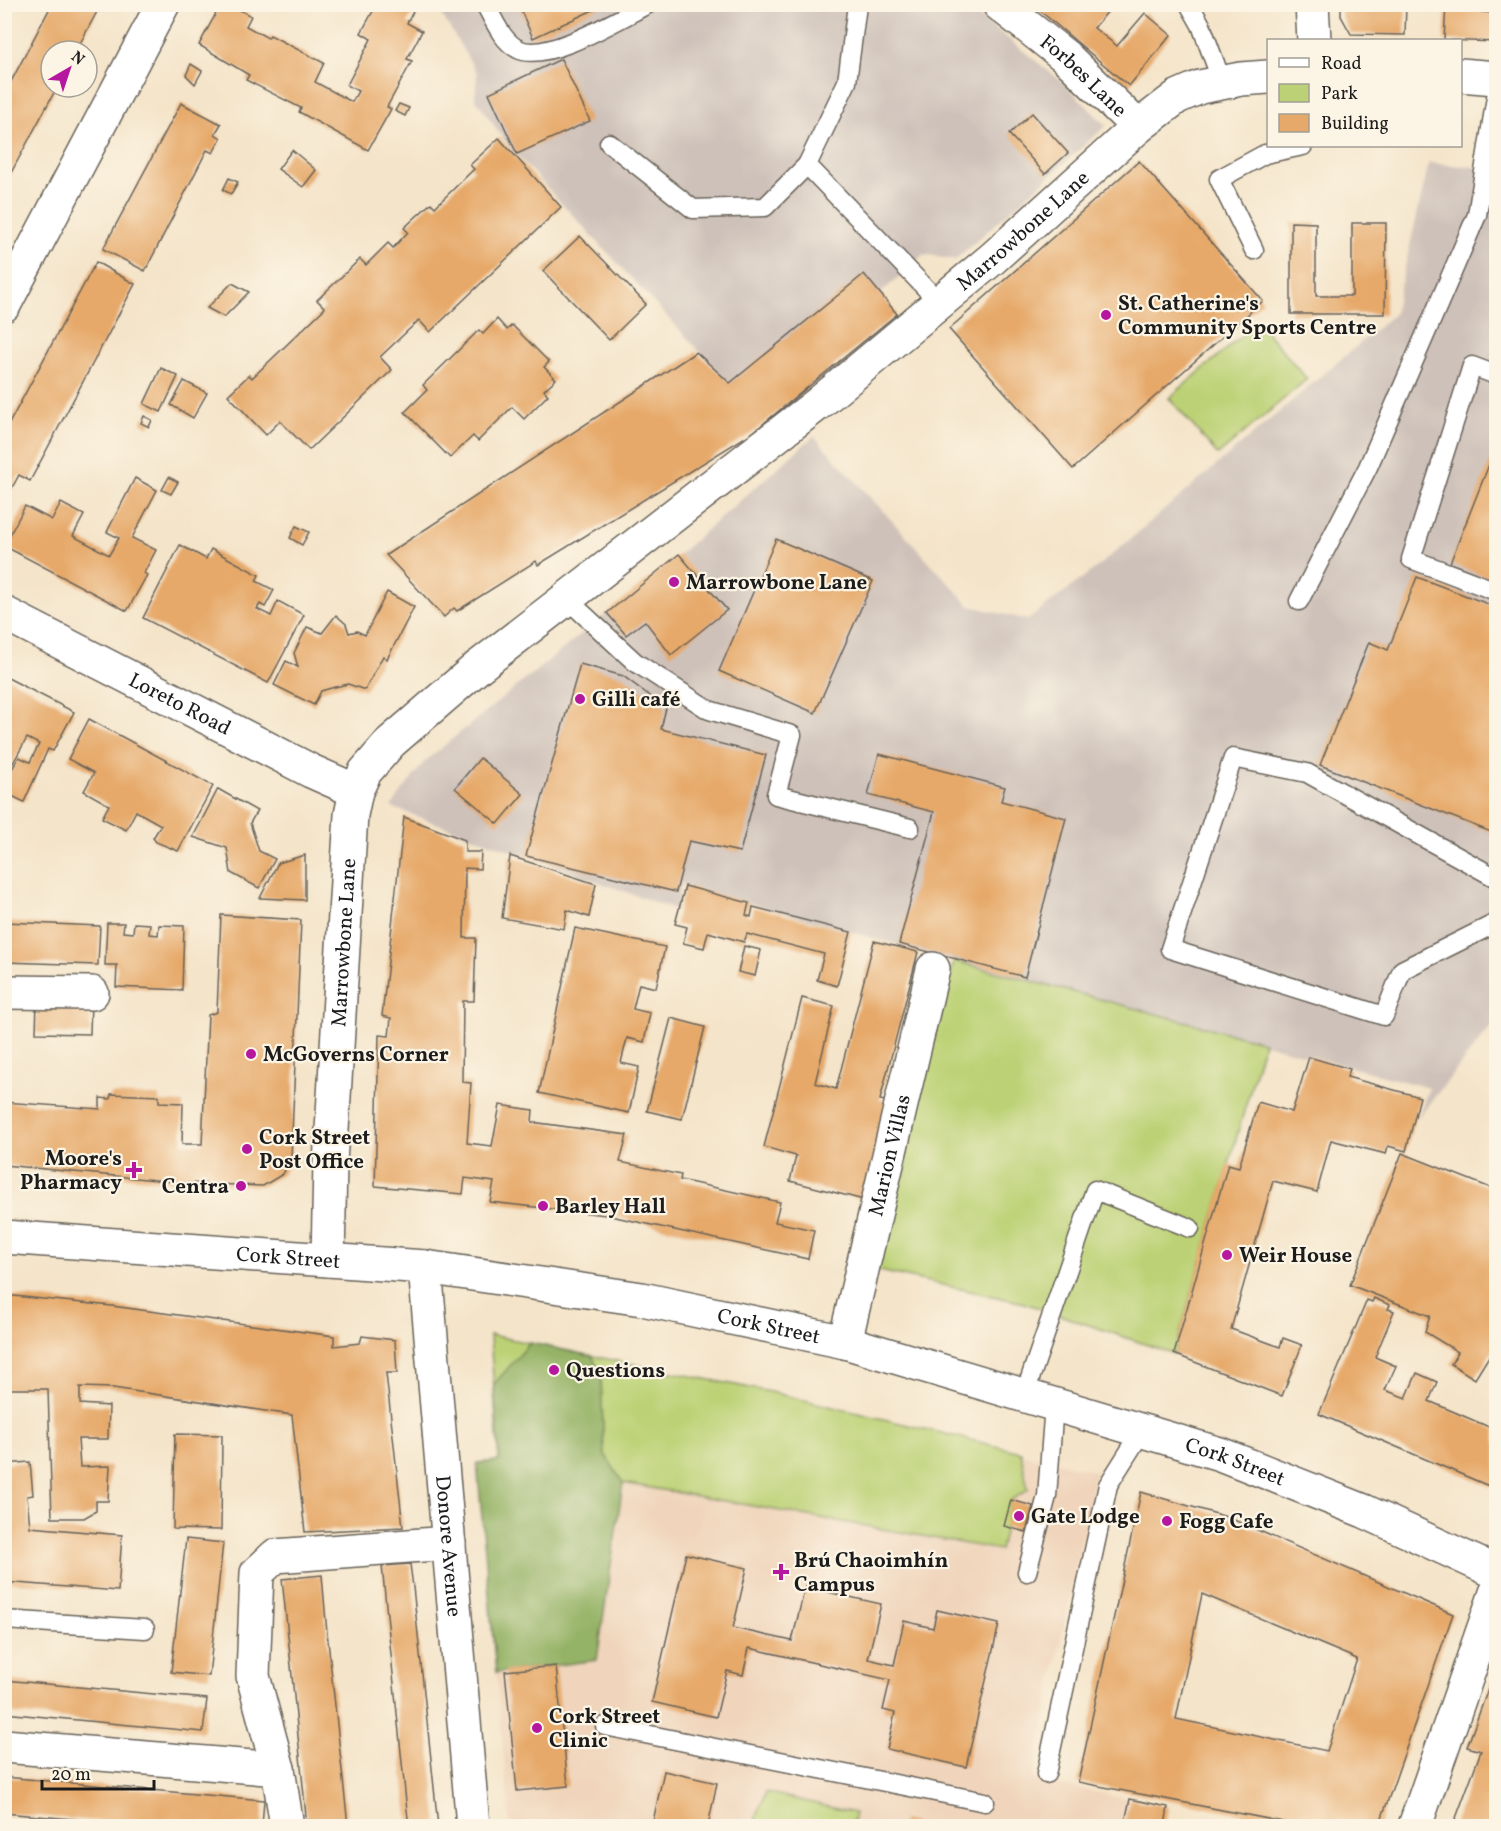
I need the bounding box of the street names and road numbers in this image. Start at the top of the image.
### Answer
street label: Forbes Lane [1033,28,1133,125]
street label: Marrowbone Lane [951,165,1097,298]
street label: Loreto Road [123,666,236,743]
street label: Marrowbone Lane [325,857,364,1028]
street label: Marion Villas [862,1092,919,1219]
street label: Cork Street [235,1241,341,1277]
street label: Cork Street [714,1302,823,1352]
street label: Cork Street [1181,1431,1289,1494]
street label: Donore Avenue [427,1474,468,1618]

